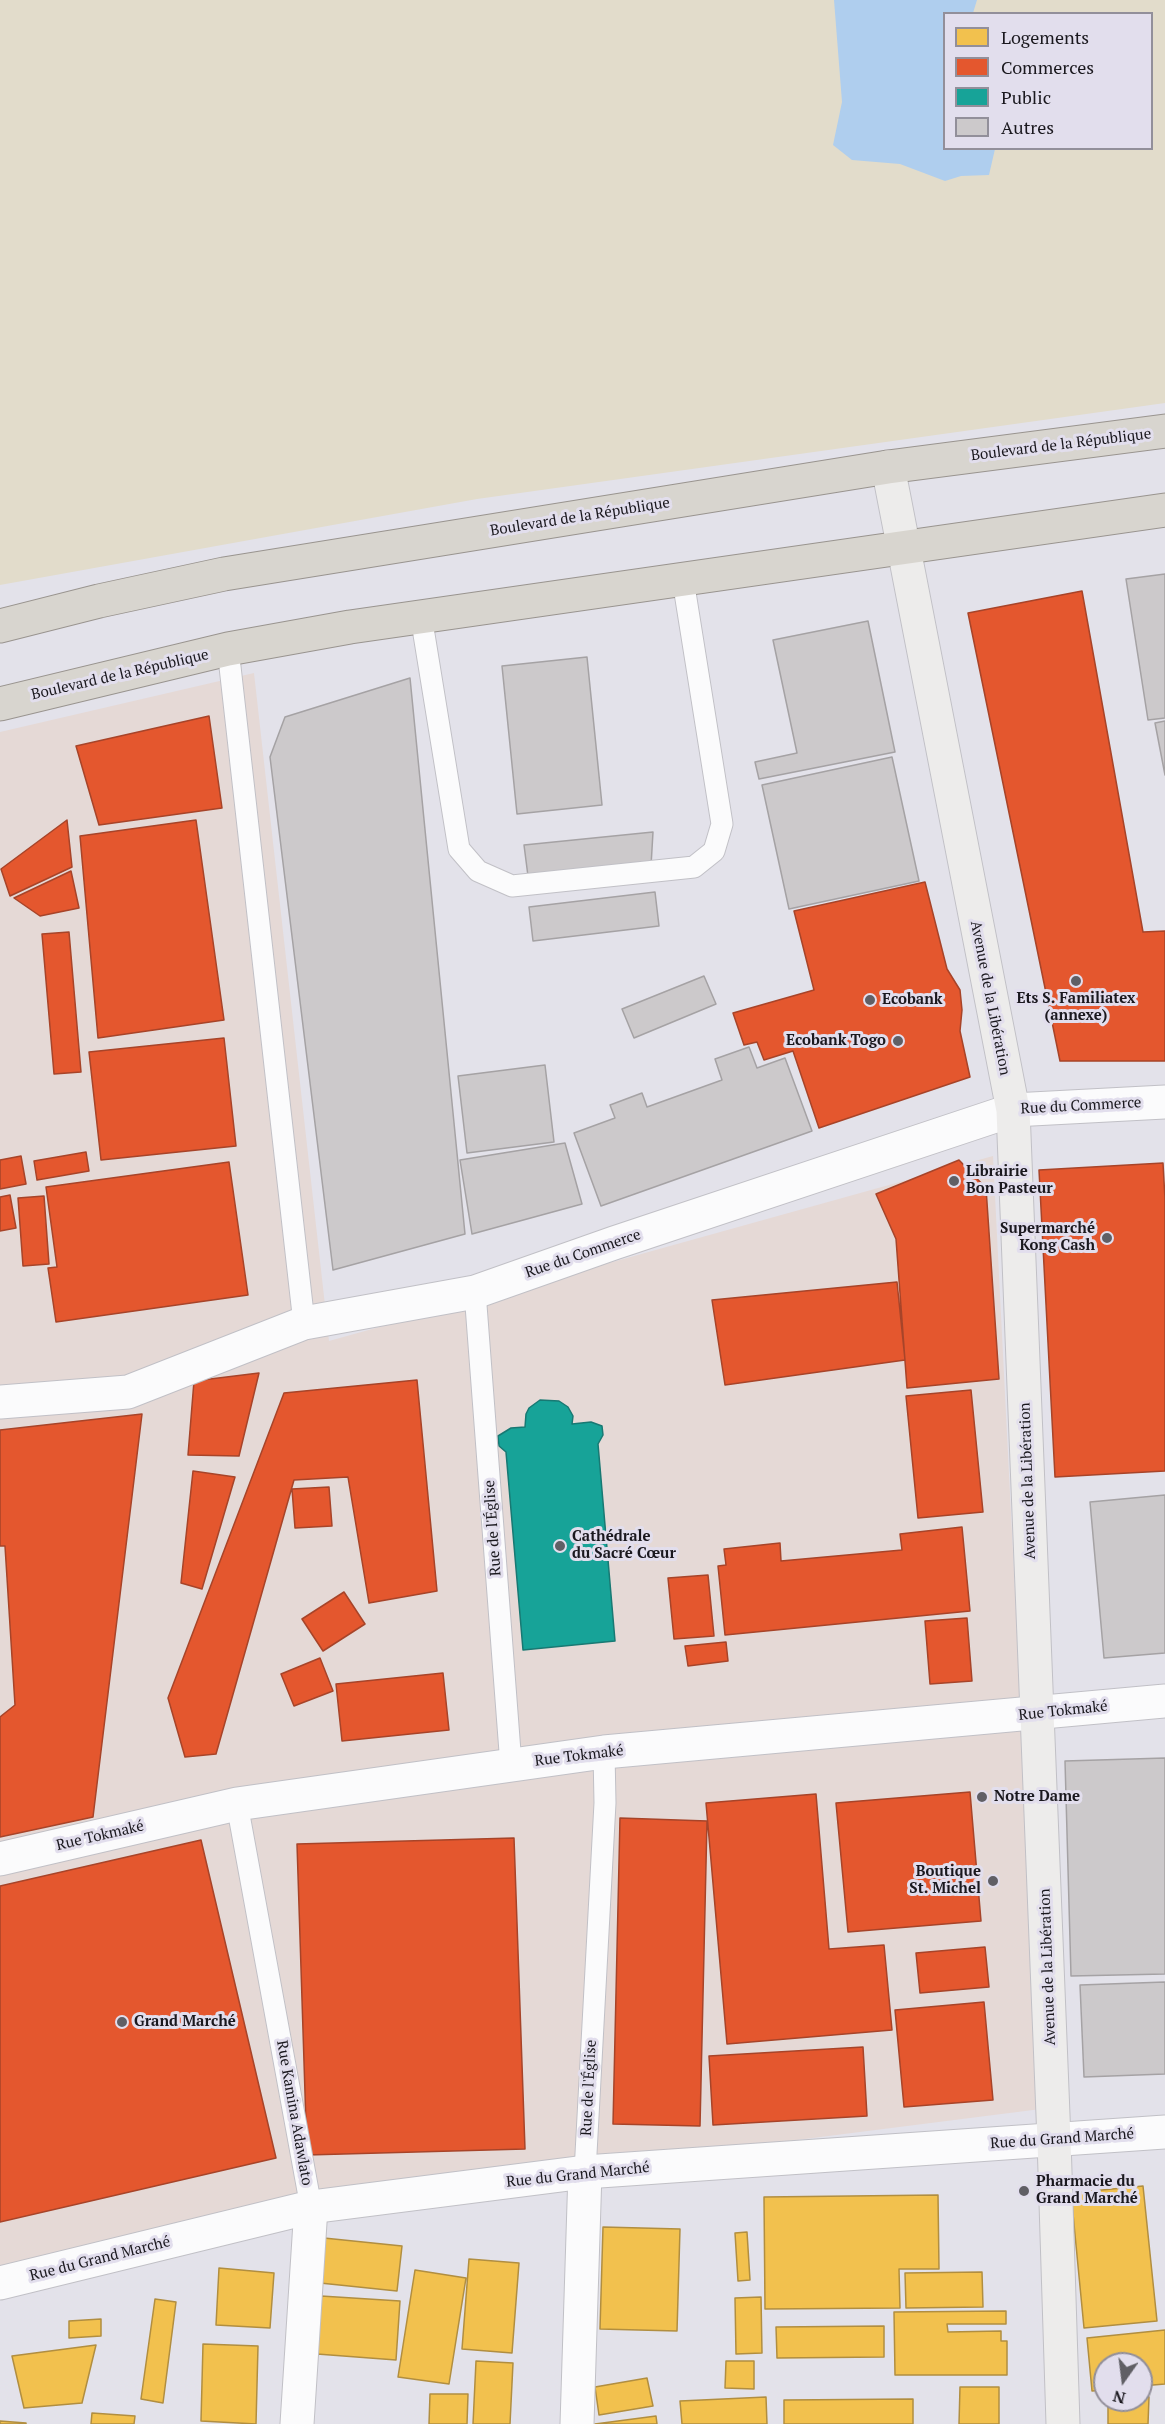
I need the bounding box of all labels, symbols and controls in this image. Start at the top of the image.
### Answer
legend [943,12,1153,150]
text: Logements [1001,25,1089,49]
text: Commerces [1001,55,1094,79]
text: Public [1001,85,1051,109]
text: Autres [1001,115,1054,139]
street label: Boulevard de la République [970,425,1152,465]
street label: Boulevard de la République [489,494,671,540]
street label: Boulevard de la République [30,646,210,704]
street label: Avenue de la Libération [966,919,1014,1077]
marker: Ets S. Familiatex (annexe) [1069,974,1083,988]
place label: Ets S. Familiatex (annexe) [1016,990,1136,1025]
place label: Ecobank [882,991,943,1009]
marker: Ecobank [863,993,877,1007]
place label: Ecobank Togo [786,1032,886,1050]
marker: Ecobank Togo [891,1034,905,1048]
street label: Rue du Commerce [1020,1094,1142,1118]
place label: Librairie Bon Pasteur [966,1163,1053,1198]
marker: Librairie Bon Pasteur [947,1174,961,1188]
place label: Supermarché Kong Cash [1000,1220,1095,1255]
street label: Rue du Commerce [523,1226,643,1282]
marker: Supermarché Kong Cash [1100,1231,1114,1245]
street label: Avenue de la Libération [1016,1402,1040,1560]
street label: Rue de l'Église [481,1479,505,1577]
place label: Cathédrale du Sacré Cœur [572,1528,676,1563]
marker: Cathédrale du Sacré Cœur [553,1539,567,1553]
street label: Rue Tokmaké [1018,1697,1108,1725]
street label: Rue Tokmaké [534,1742,624,1770]
place label: Notre Dame [994,1788,1080,1806]
marker: Notre Dame [975,1790,989,1804]
street label: Rue Tokmaké [54,1817,146,1855]
place label: Boutique St. Michel [909,1863,981,1898]
marker: Boutique St. Michel [986,1874,1000,1888]
street label: Avenue de la Libération [1036,1888,1060,2046]
place label: Grand Marché [134,2013,236,2031]
marker: Grand Marché [115,2015,129,2029]
street label: Rue Kamina Adawlato [272,2039,316,2187]
street label: Rue de l'Église [577,2039,601,2137]
street label: Rue du Grand Marché [989,2125,1135,2153]
street label: Rue du Grand Marché [505,2159,651,2191]
place label: Pharmacie du Grand Marché [1036,2173,1138,2208]
marker: Pharmacie du Grand Marché [1017,2184,1031,2198]
street label: Rue du Grand Marché [28,2233,172,2285]
north arrow [1093,2352,1153,2412]
text: N [1111,2385,1128,2410]

